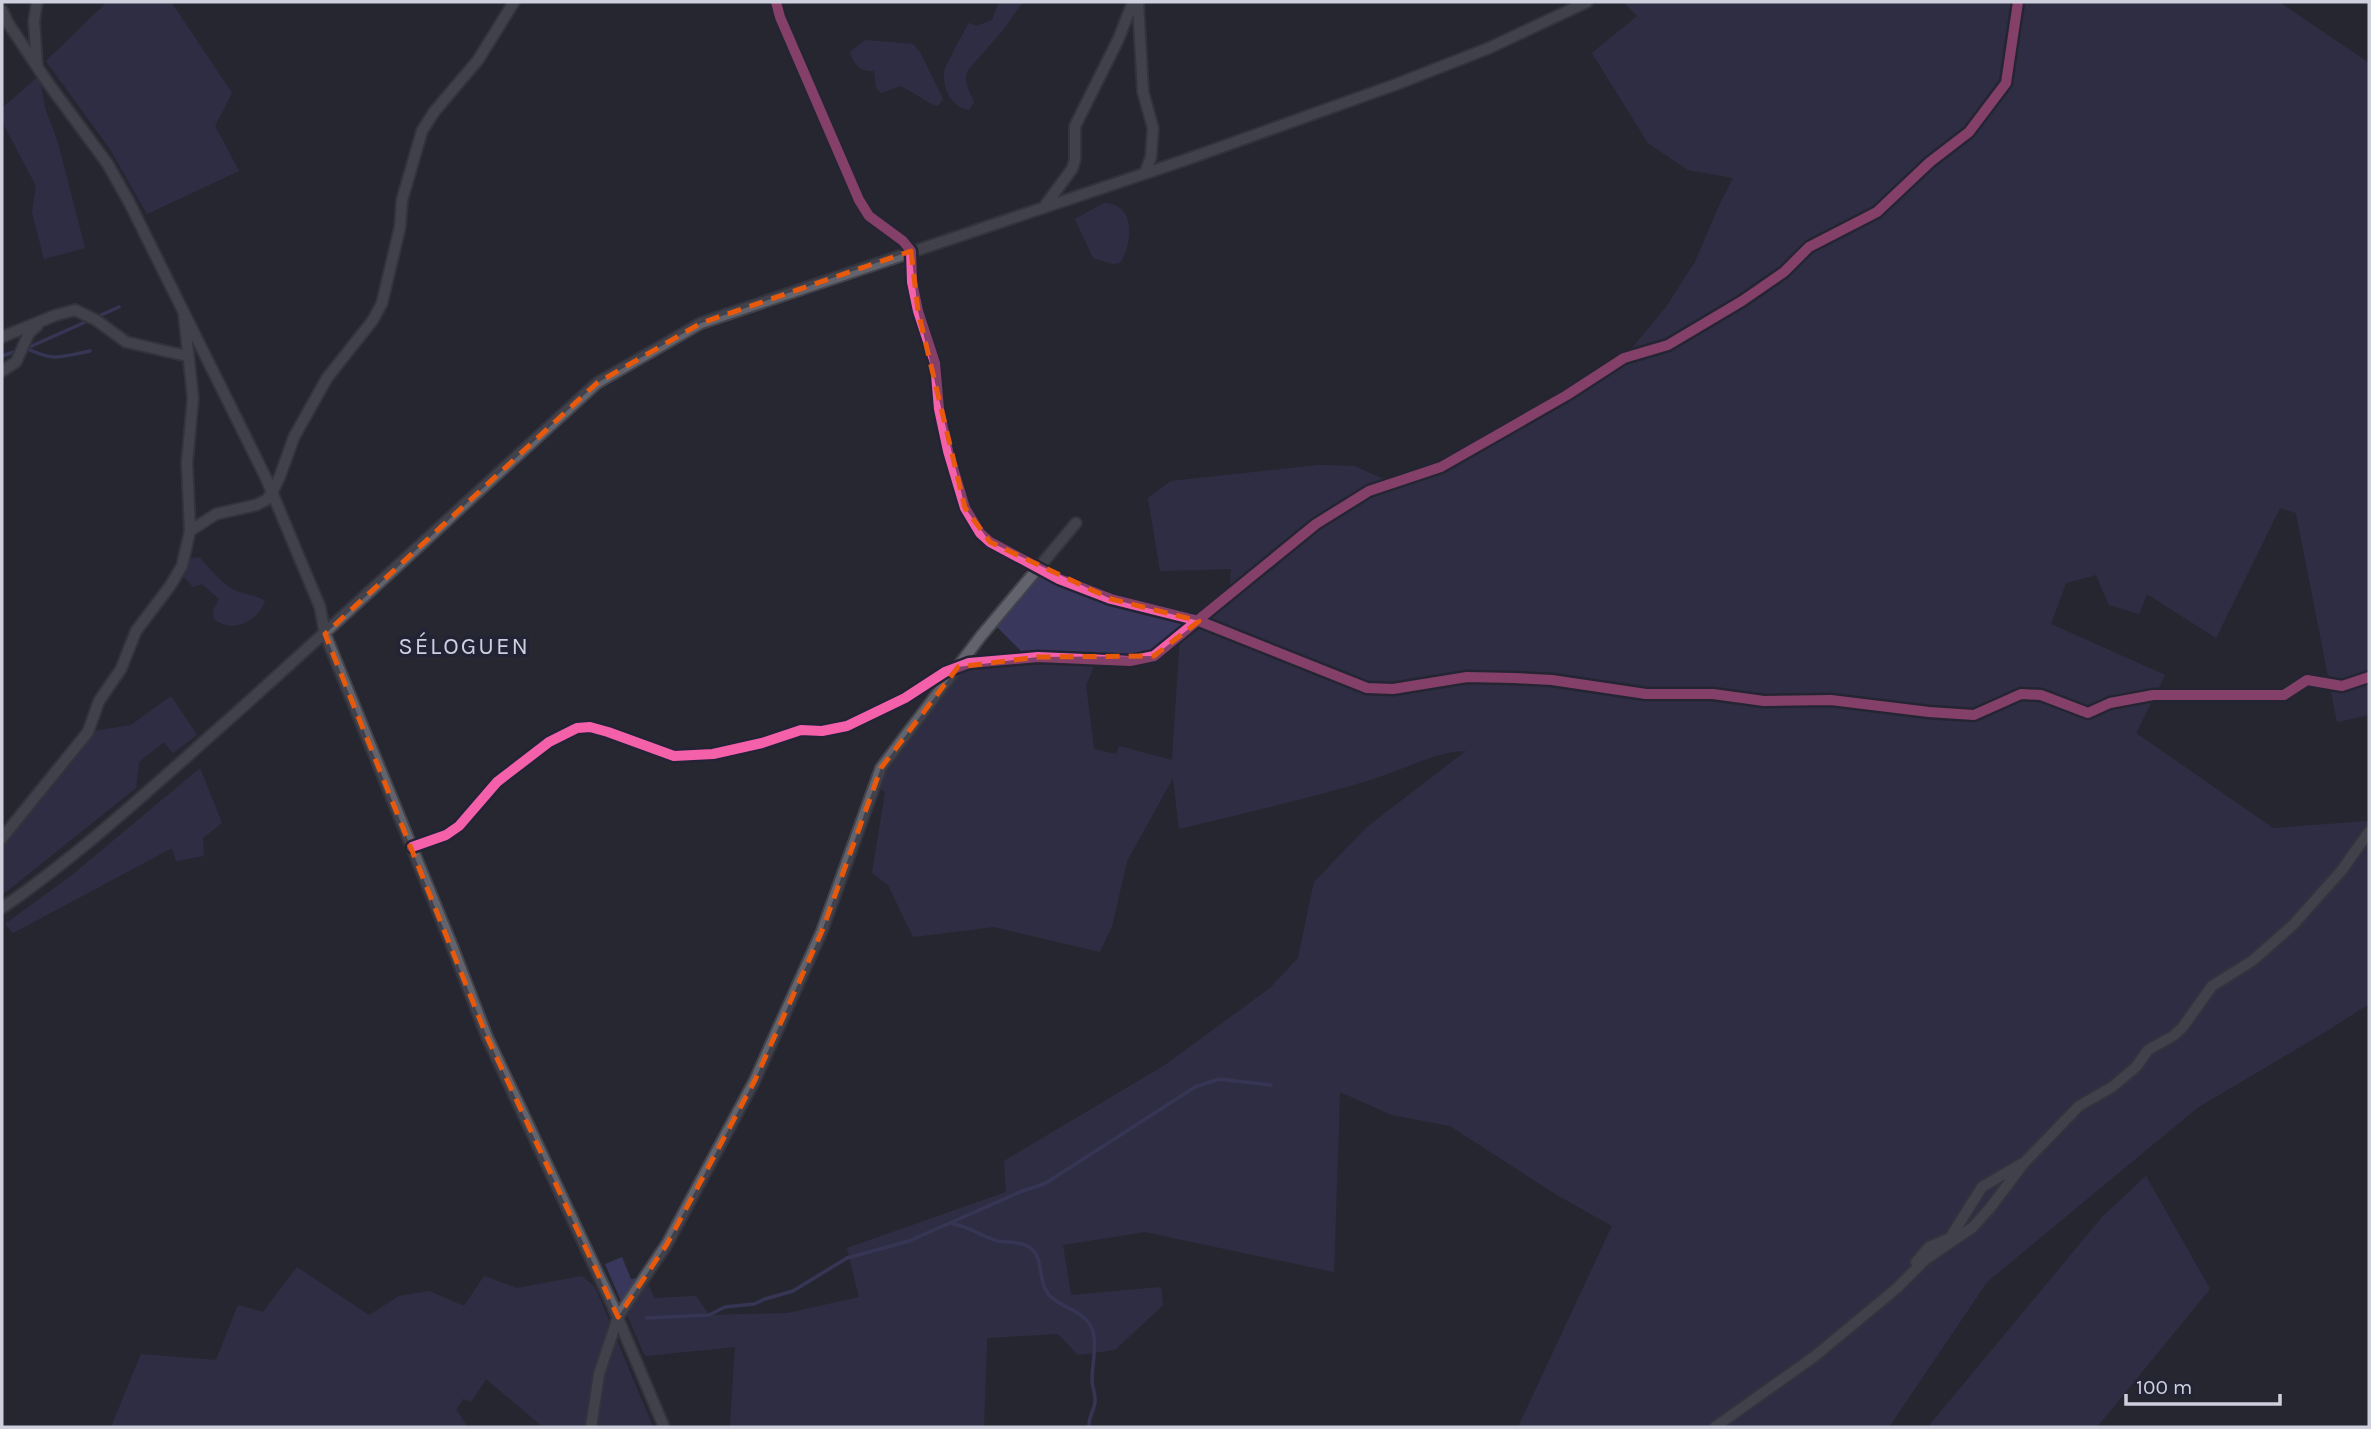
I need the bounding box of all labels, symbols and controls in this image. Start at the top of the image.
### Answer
district label: SÉLOGUEN [398,631,530,660]
scale bar [2126,1362,2280,1406]
text: 100 m [2136,1375,2193,1399]

